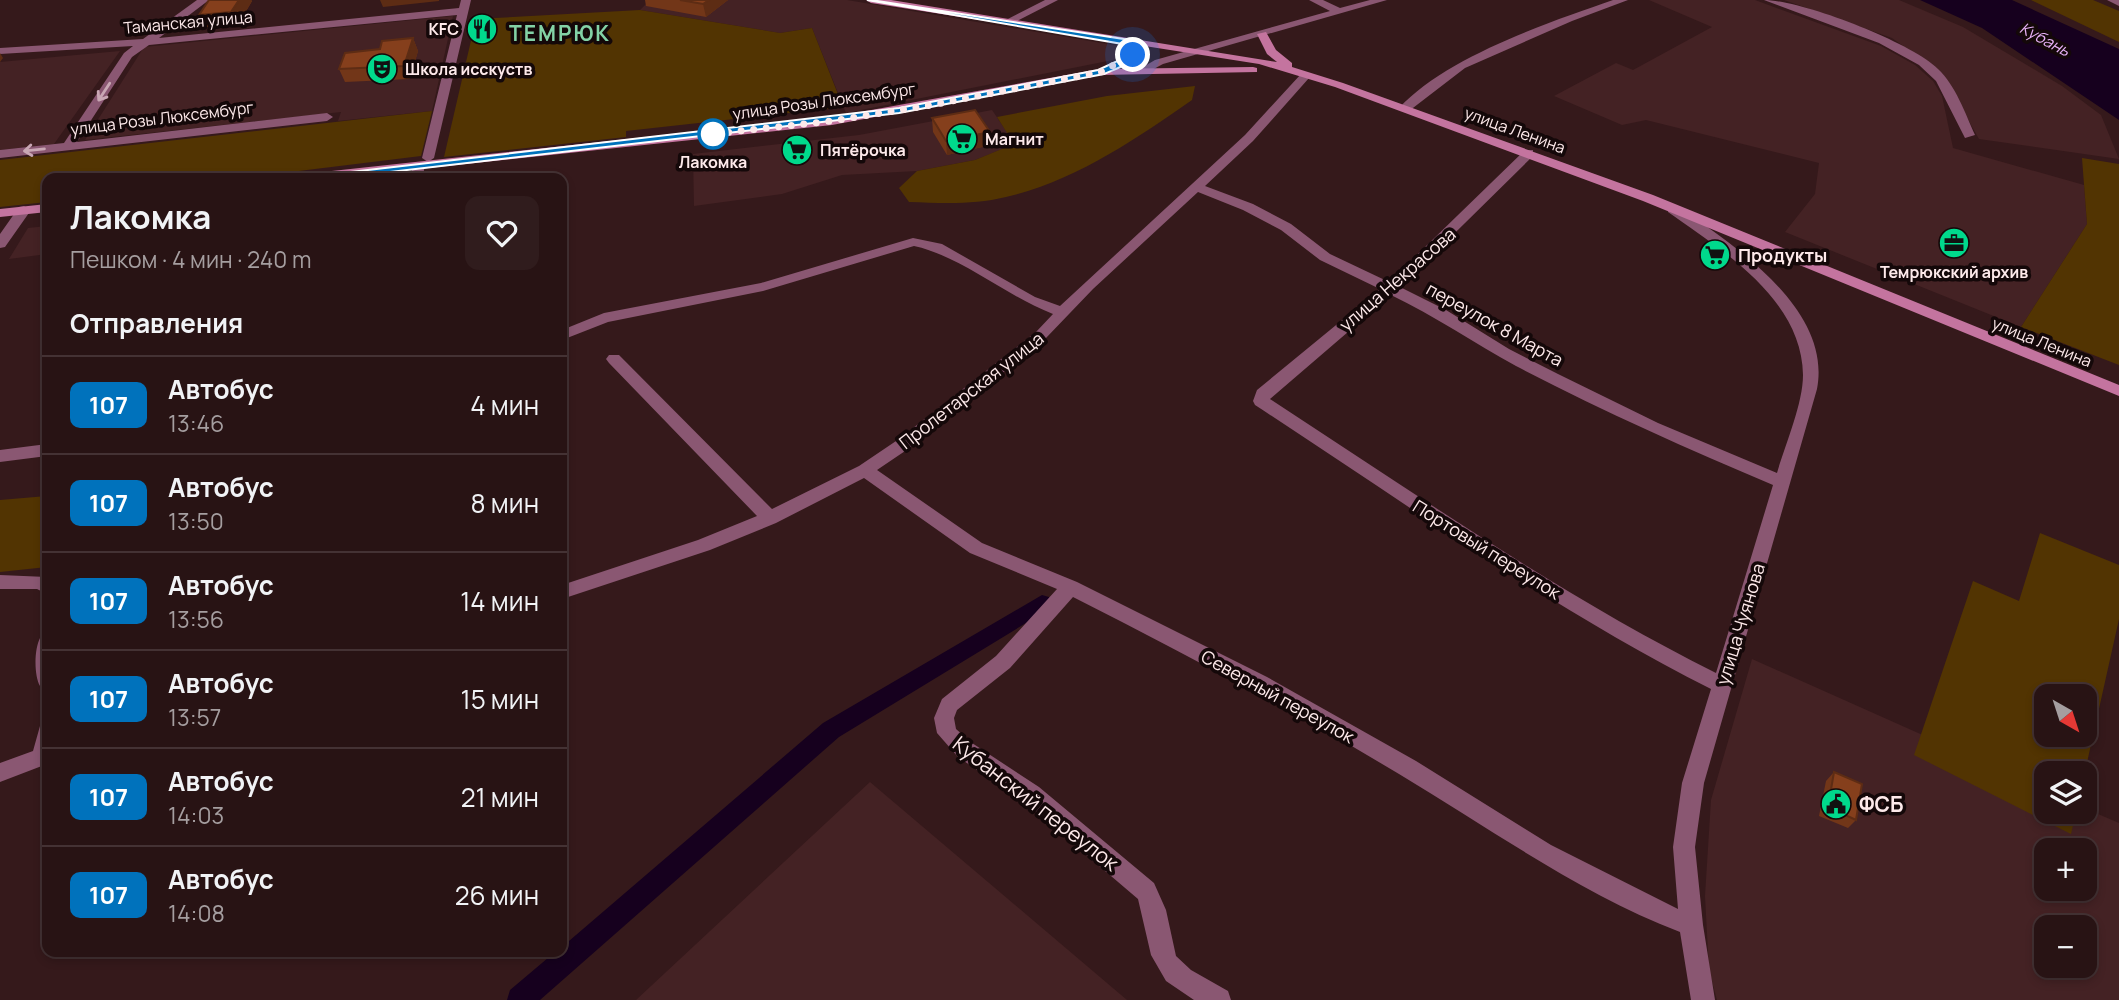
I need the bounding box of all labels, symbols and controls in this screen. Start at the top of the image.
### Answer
street label: Таманская улица [122,5,254,39]
restaurant icon: KFC [465,12,499,46]
water label: Кубань [2016,17,2074,61]
place label: KFC [428,18,459,40]
district label: ТЕМРЮК [509,19,611,47]
your location [1115,37,1150,72]
theatre icon: Школа исскуств [365,52,399,86]
place label: Школа исскуств [405,58,532,80]
street label: улица Розы Люксембург [731,77,917,125]
one-way arrow [97,81,111,101]
street label: улица Розы Люксембург [69,96,255,140]
street label: улица Ленина [1462,102,1568,158]
marker: Лакомка [698,119,728,149]
supermarket icon: Магнит [945,122,979,156]
place label: Магнит [985,128,1044,150]
supermarket icon: Пятёрочка [780,133,814,167]
place label: Пятёрочка [820,139,906,161]
one-way arrow [23,144,46,157]
place label: Лакомка [679,151,747,173]
text: Лакомка [70,194,211,239]
button: heart [465,196,539,270]
street label: улица Некрасова [1334,222,1460,336]
office icon: Темрюкский архив [1937,226,1971,260]
supermarket icon: Продукты [1698,238,1732,272]
text: Пешком · 4 мин · 240 m [70,243,311,275]
place label: Продукты [1738,243,1827,267]
place label: Темрюкский архив [1880,261,2028,283]
street label: переулок 8 Марта [1422,276,1568,372]
text: Отправления [70,305,243,341]
street label: улица Ленина [1989,312,2095,372]
street label: Пролетарская улица [894,326,1048,454]
text: Автобус [168,371,274,407]
text: 4 мин [470,387,539,423]
text: 107 [89,388,128,421]
text: 13:46 [168,407,224,439]
text: Автобус [168,469,274,505]
text: 8 мин [471,485,539,521]
text: 107 [89,486,128,519]
street label: Портовый переулок [1409,494,1566,605]
text: 13:50 [168,505,224,537]
street label: улица Чуянова [1710,560,1770,688]
text: Автобус [168,567,274,603]
text: 14 мин [460,583,539,619]
text: 107 [89,584,128,617]
text: 13:56 [168,603,224,635]
street label: Северный переулок [1197,644,1360,749]
text: Автобус [168,665,274,701]
text: 15 мин [461,681,539,717]
text: 107 [89,682,128,715]
north arrow [2034,684,2096,747]
map controls [2034,684,2097,978]
text: 13:57 [168,701,221,733]
street label: Кубанский переулок [947,729,1125,877]
button: layers [2034,761,2097,824]
text: Автобус [168,763,274,799]
text: 21 мин [461,779,539,815]
text: 107 [89,780,128,813]
public building icon: ФСБ [1819,787,1853,821]
place label: ФСБ [1859,790,1903,818]
text: 14:03 [168,799,224,831]
button: + [2034,838,2097,901]
text: Автобус [168,861,274,897]
text: 26 мин [455,877,539,913]
text: 107 [89,878,128,911]
text: 14:08 [168,897,225,929]
button: − [2034,915,2097,978]

